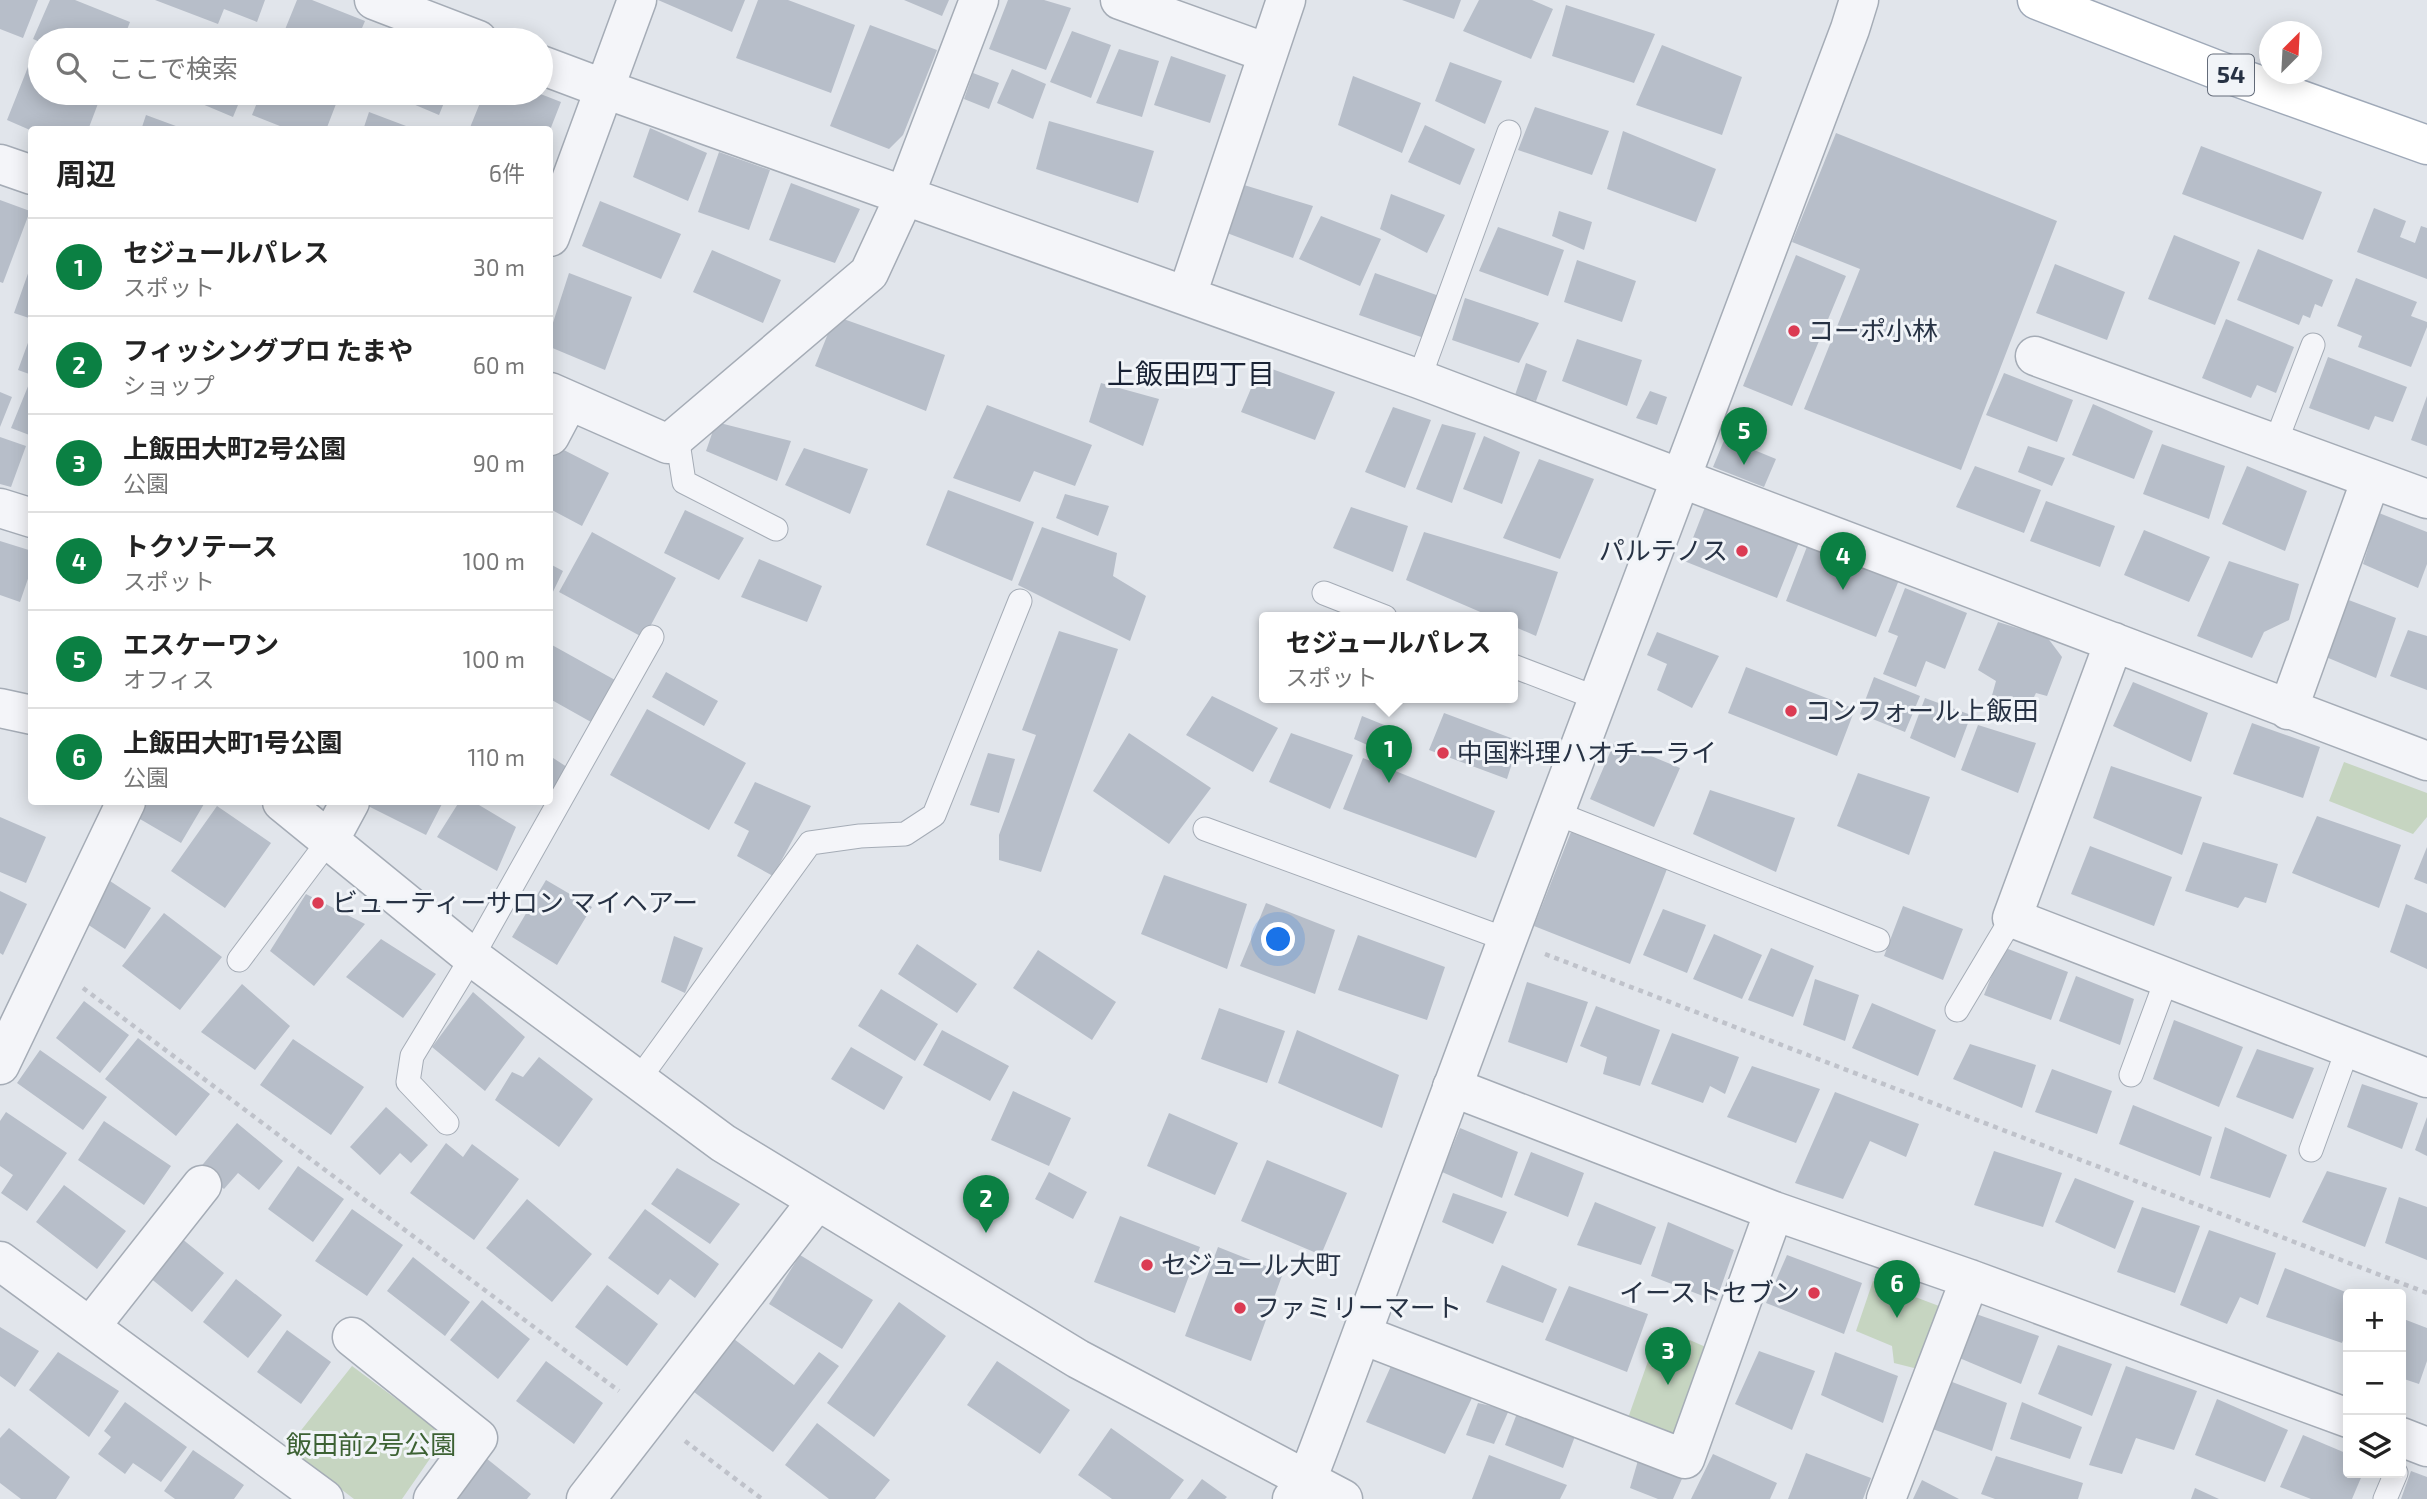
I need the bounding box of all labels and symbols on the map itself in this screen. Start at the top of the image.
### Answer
north arrow [2259,21,2322,84]
road number: 54 [2208,54,2254,96]
place label: コーポ小林 [1808,314,1938,345]
marker: コーポ小林 [1786,323,1802,339]
district label: 上飯田四丁目 [1107,356,1275,390]
pin: 5 [1721,407,1767,465]
pin: 4 [1820,532,1866,590]
place label: パルテノス [1599,534,1728,565]
marker: パルテノス [1734,543,1750,559]
place label: コンフォール上飯田 [1805,694,2038,725]
marker: コンフォール上飯田 [1783,703,1799,719]
pin: 1 [1366,725,1412,783]
place label: 中国料理ハオチーライ [1457,736,1717,767]
marker: 中国料理ハオチーライ [1435,745,1451,761]
place label: ビューティーサロン マイヘアー [332,886,698,917]
marker: ビューティーサロン マイヘアー [310,895,326,911]
your location [1261,922,1295,956]
pin: 2 [963,1175,1009,1233]
place label: セジュール大町 [1161,1248,1341,1279]
marker: セジュール大町 [1139,1257,1155,1273]
pin: 6 [1874,1260,1920,1318]
place label: イーストセブン [1619,1276,1800,1307]
marker: イーストセブン [1806,1285,1822,1301]
place label: ファミリーマート [1254,1291,1462,1322]
marker: ファミリーマート [1232,1300,1248,1316]
pin: 3 [1645,1327,1691,1385]
park label: 飯田前2号公園 [286,1428,456,1459]

